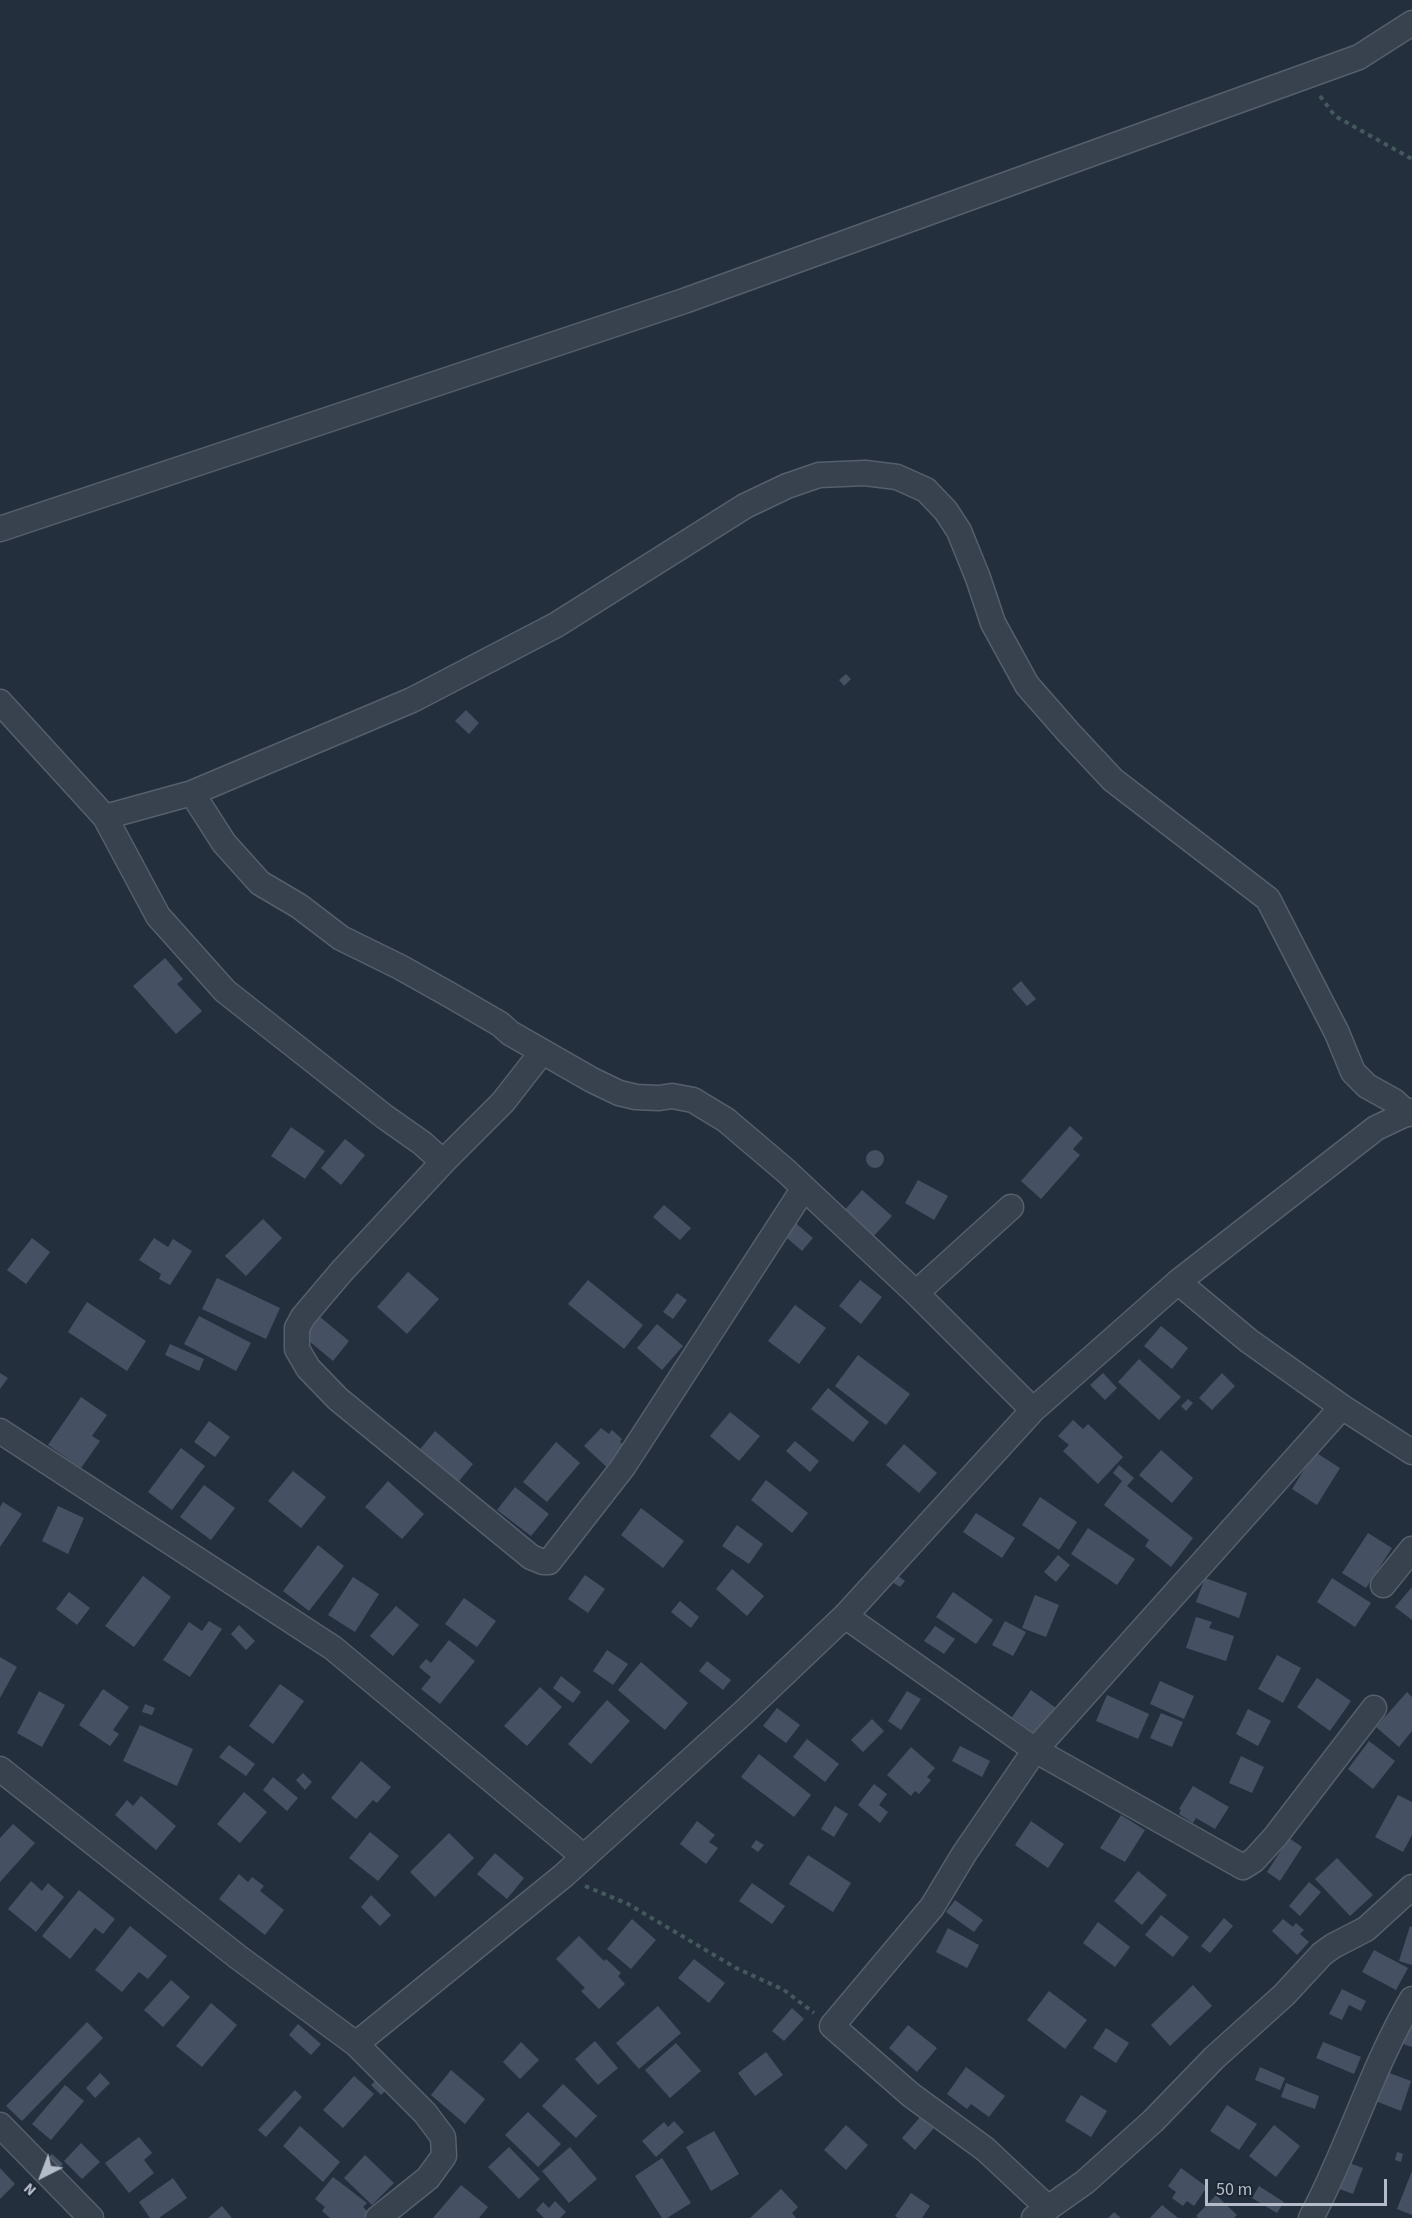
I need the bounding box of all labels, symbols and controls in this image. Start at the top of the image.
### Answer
north arrow [12,2146,72,2206]
scale bar [1208,2167,1390,2205]
text: 50 m [1216,2177,1252,2202]
text: N [19,2178,41,2201]

